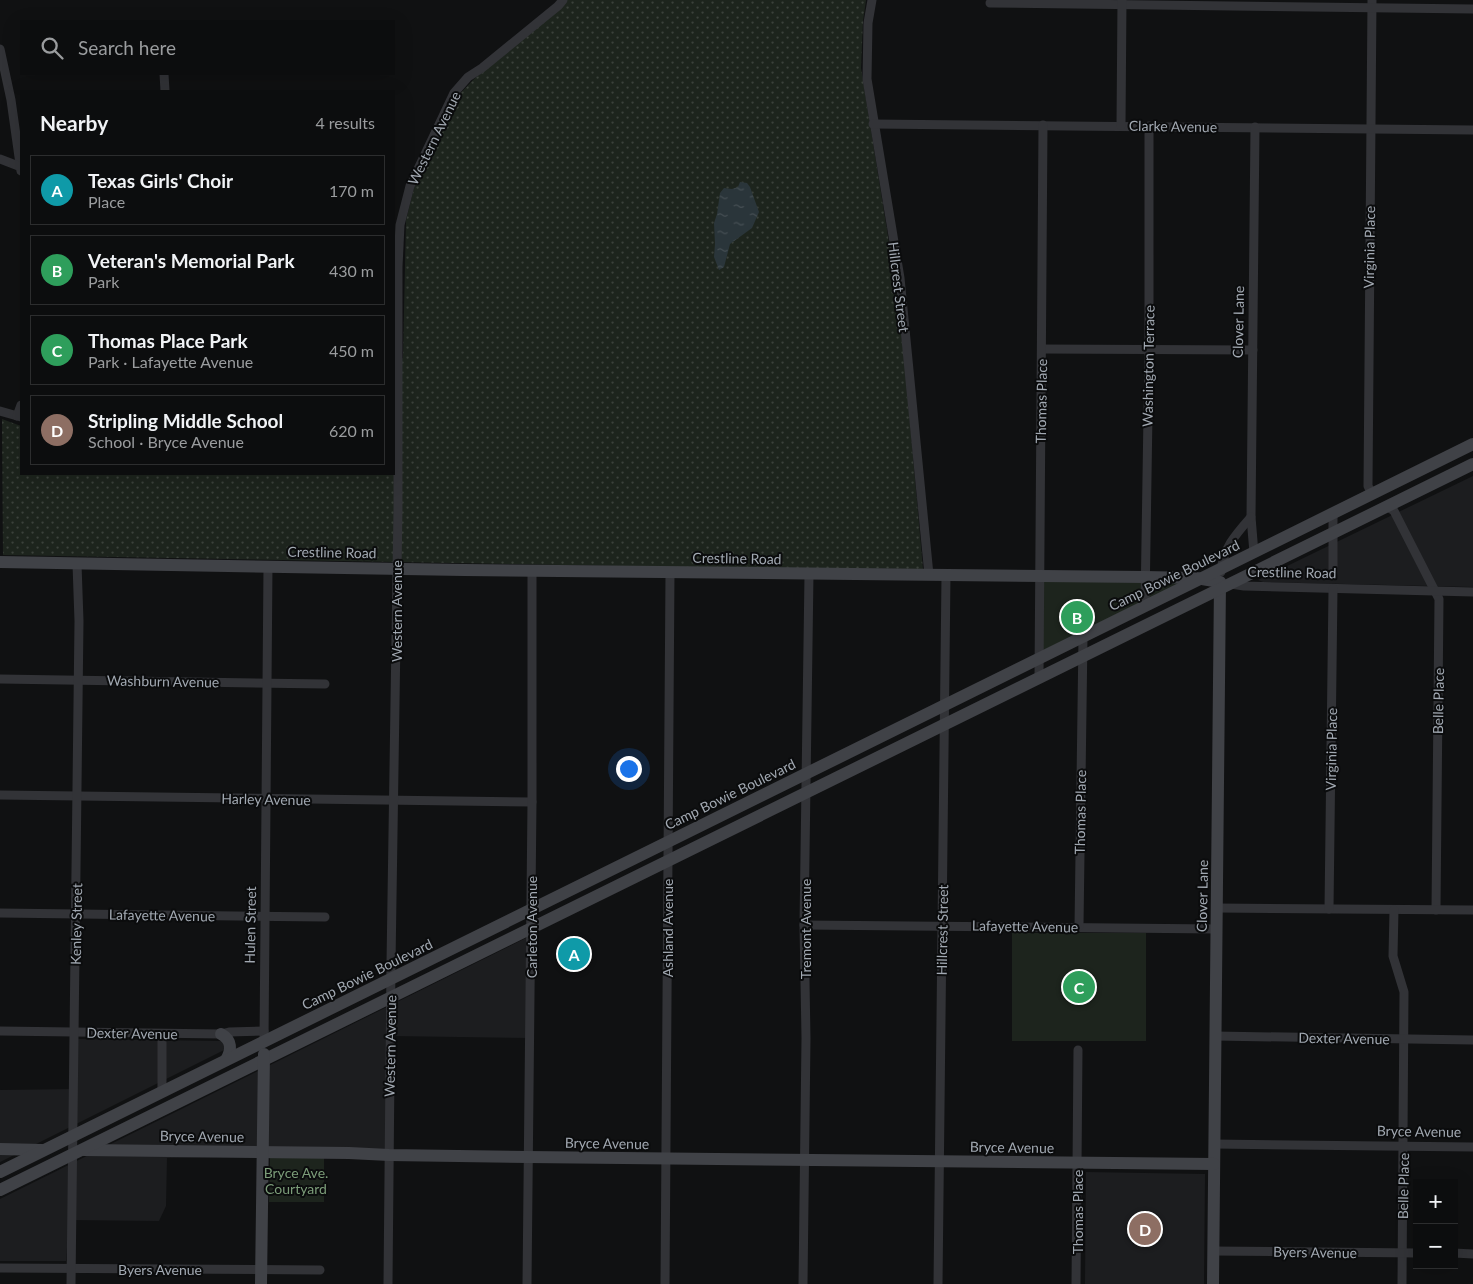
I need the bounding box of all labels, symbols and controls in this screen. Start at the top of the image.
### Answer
search box [20,20,395,75]
icon: search [38,34,66,62]
text: Search here [78,36,176,59]
street label: Western Avenue [404,88,464,188]
text: Nearby [40,110,108,135]
text: 4 results [315,113,375,132]
street label: Clarke Avenue [1129,117,1217,135]
text: Texas Girls' Choir [88,169,233,192]
text: A [51,181,63,200]
text: 170 m [329,181,374,200]
text: Place [88,192,125,211]
street label: Virginia Place [1360,205,1378,289]
street label: Hillcrest Street [885,241,913,333]
text: Veteran's Memorial Park [88,249,295,272]
text: B [52,261,62,280]
text: 430 m [329,261,374,280]
text: Park [88,272,119,291]
street label: Clover Lane [1229,286,1247,358]
street label: Washington Terrace [1138,305,1158,427]
text: Thomas Place Park [88,329,248,352]
text: C [52,341,62,360]
text: 450 m [329,341,374,360]
text: Park · Lafayette Avenue [88,352,253,371]
street label: Thomas Place [1032,359,1050,443]
text: Stripling Middle School [88,409,283,432]
text: D [51,421,63,440]
text: 620 m [329,421,374,440]
text: School · Bryce Avenue [88,432,244,451]
street label: Camp Bowie Boulevard [1106,536,1242,614]
street label: Crestline Road [287,543,377,561]
street label: Crestline Road [692,549,782,567]
street label: Western Avenue [388,560,405,662]
street label: Crestline Road [1247,563,1337,581]
pin: B [1061,598,1093,636]
street label: Belle Place [1429,668,1447,734]
street label: Washburn Avenue [107,672,219,690]
street label: Virginia Place [1322,707,1340,791]
street label: Camp Bowie Boulevard [662,755,798,833]
your location [616,756,642,782]
street label: Thomas Place [1071,770,1089,854]
street label: Harley Avenue [221,790,311,808]
street label: Clover Lane [1193,860,1211,932]
street label: Carleton Avenue [523,876,540,978]
street label: Ashland Avenue [659,879,676,977]
street label: Tremont Avenue [797,879,814,979]
street label: Kenley Street [67,883,85,965]
street label: Hillcrest Street [933,884,951,976]
street label: Hulen Street [241,886,259,964]
street label: Lafayette Avenue [109,906,215,924]
street label: Lafayette Avenue [972,917,1078,935]
street label: Camp Bowie Boulevard [299,935,435,1013]
pin: A [558,935,590,973]
pin: C [1063,968,1095,1006]
street label: Western Avenue [381,995,399,1097]
street label: Dexter Avenue [86,1024,178,1042]
street label: Dexter Avenue [1298,1029,1390,1047]
street label: Bryce Avenue [1377,1122,1461,1140]
street label: Bryce Avenue [160,1127,244,1145]
street label: Bryce Avenue [565,1134,649,1152]
street label: Bryce Avenue [970,1138,1054,1156]
street label: Belle Place [1394,1153,1412,1219]
park label: Bryce Ave. Courtyard [264,1164,328,1197]
street label: Thomas Place [1069,1170,1086,1254]
map controls [1413,1179,1458,1269]
button: + [1413,1179,1458,1224]
pin: D [1129,1210,1161,1248]
button: − [1413,1224,1458,1269]
street label: Byers Avenue [1273,1243,1357,1261]
street label: Byers Avenue [118,1261,202,1278]

